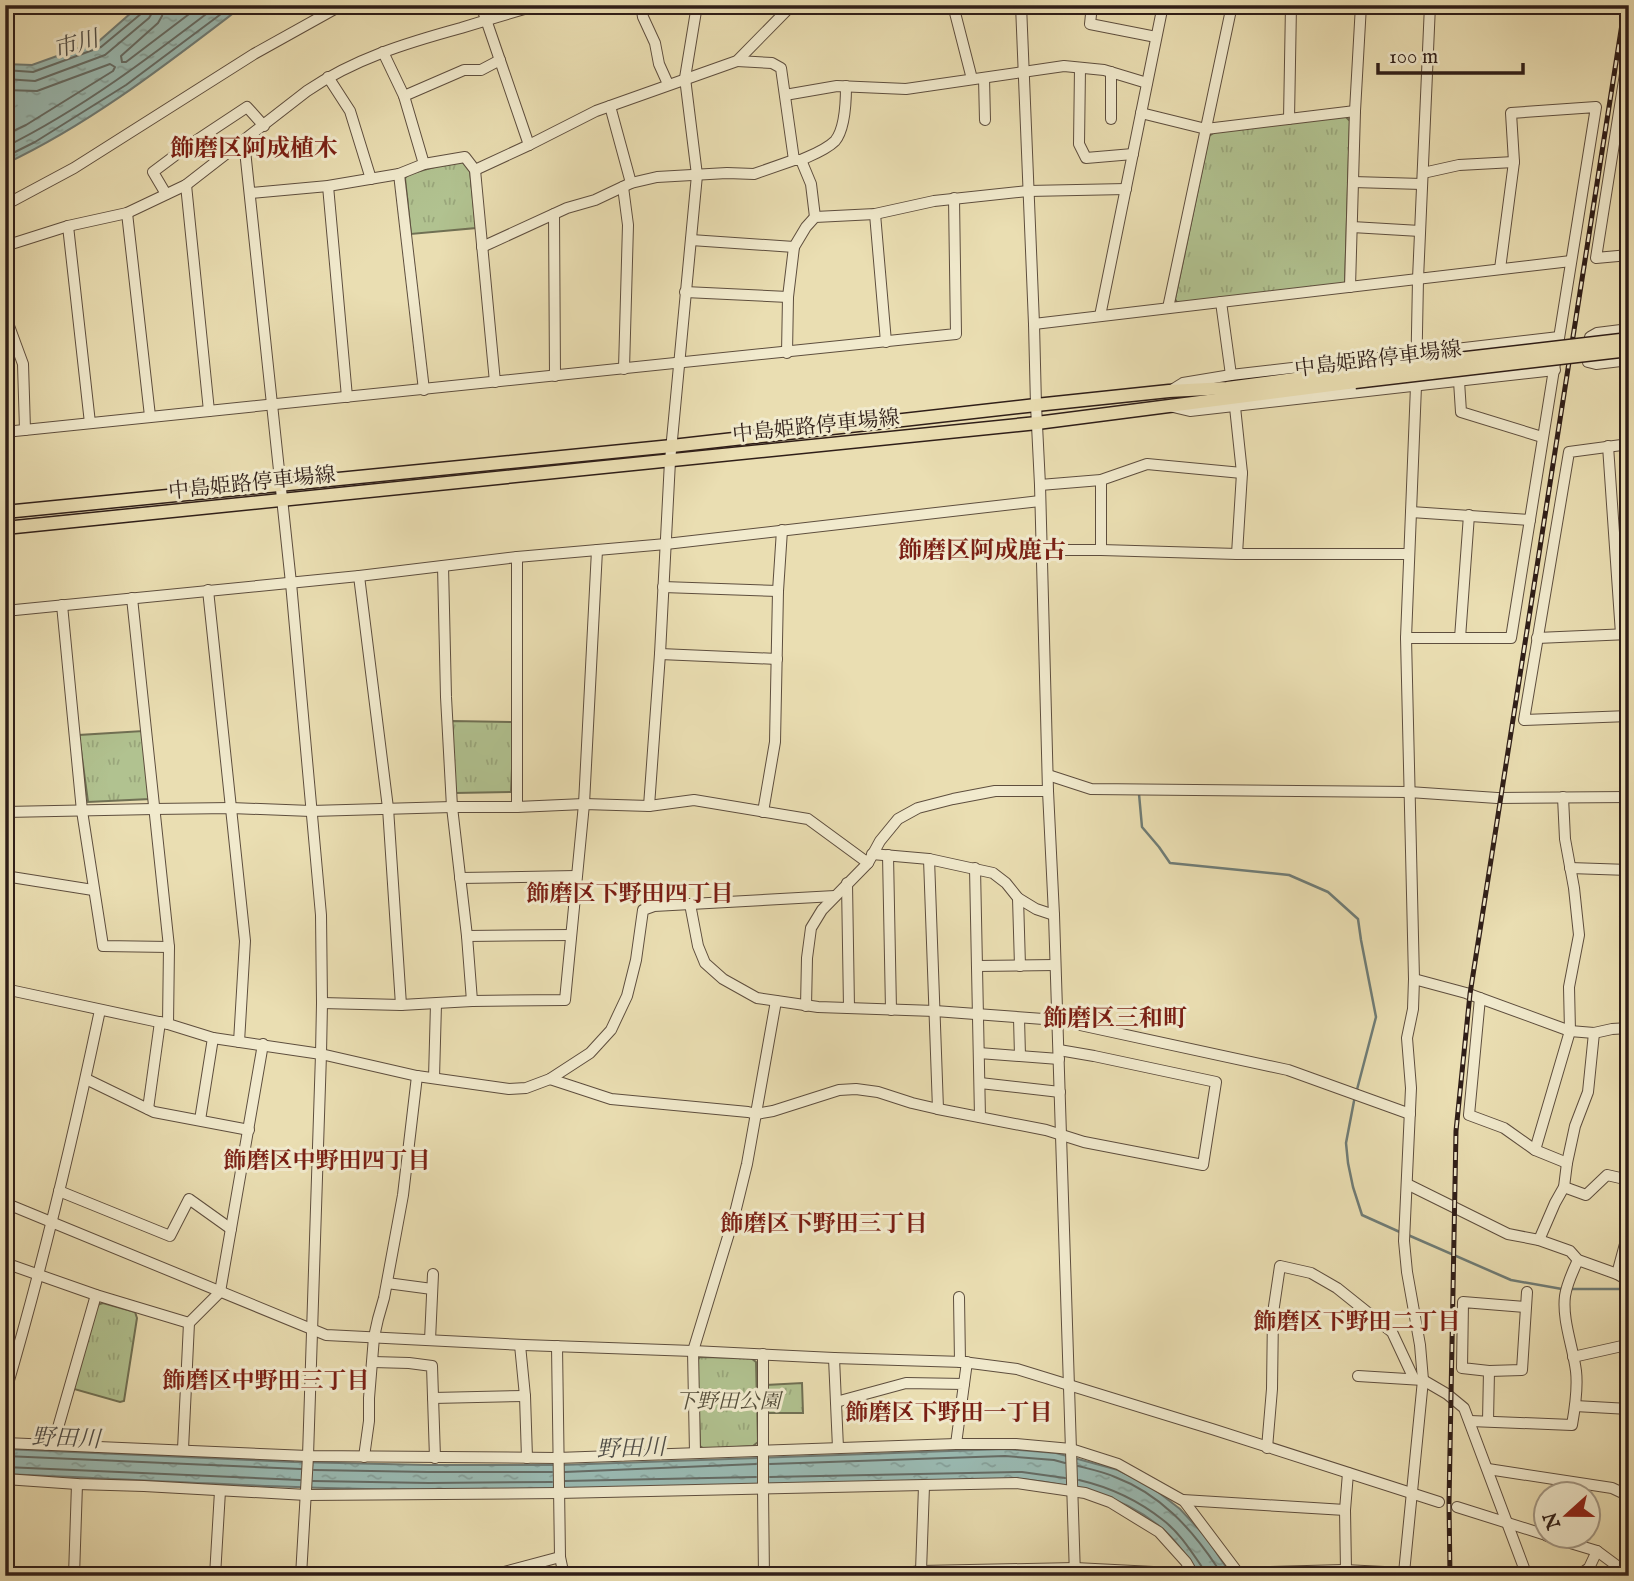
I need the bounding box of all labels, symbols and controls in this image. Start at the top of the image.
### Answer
water label: 市川 [50,24,105,65]
scale bar [1378,32,1524,76]
text: 100 m [1389,44,1438,71]
district label: 飾磨区阿成植木 [170,134,338,165]
street label: 中島姫路停車場線 [1293,336,1463,384]
street label: 中島姫路停車場線 [731,405,901,449]
street label: 中島姫路停車場線 [167,462,337,506]
district label: 飾磨区阿成鹿古 [898,536,1066,567]
district label: 飾磨区下野田四丁目 [527,880,734,909]
district label: 飾磨区三和町 [1043,1004,1187,1035]
district label: 飾磨区中野田四丁目 [224,1147,431,1176]
district label: 飾磨区下野田三丁目 [721,1210,928,1239]
district label: 飾磨区下野田二丁目 [1254,1308,1461,1337]
district label: 飾磨区中野田三丁目 [163,1367,370,1396]
park label: 下野田公園 [676,1389,783,1416]
district label: 飾磨区下野田一丁目 [846,1399,1053,1428]
water label: 野田川 [31,1423,104,1455]
water label: 野田川 [596,1433,669,1465]
north arrow [1532,1480,1602,1550]
text: N [1539,1508,1568,1533]

